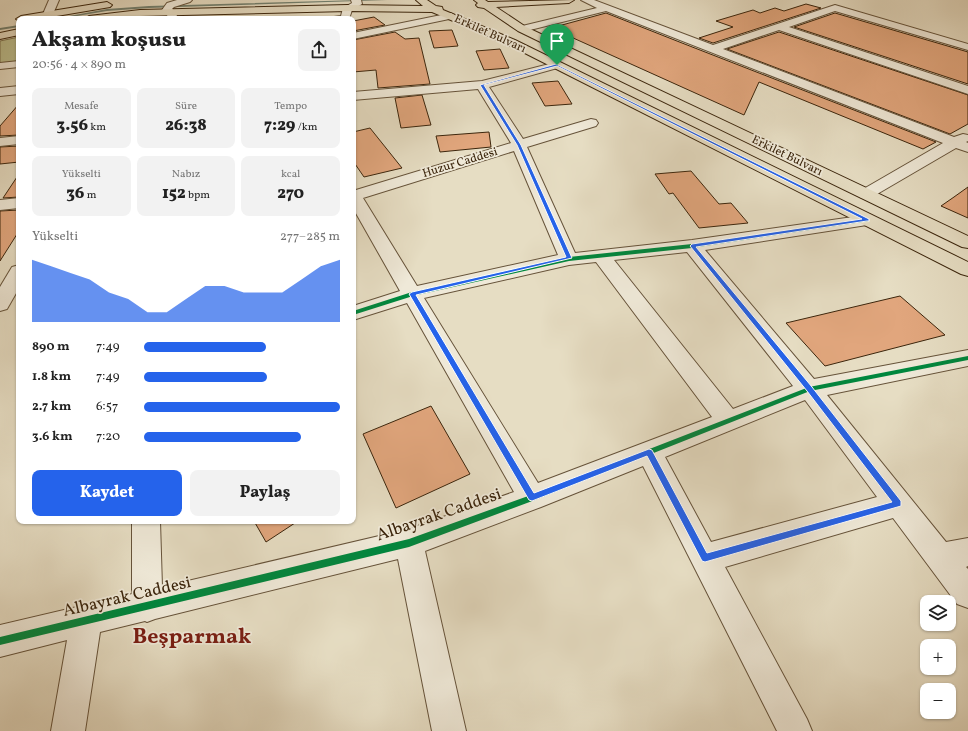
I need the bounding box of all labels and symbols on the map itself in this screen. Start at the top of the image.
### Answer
street label: Erkilet Bulvarı [452,11,529,57]
pin [540,24,574,65]
street label: Erkilet Bulvarı [749,132,825,180]
street label: Huzur Caddesi [420,144,500,182]
street label: Albayrak Caddesi [373,483,505,547]
street label: Albayrak Caddesi [61,571,193,623]
district label: Beşparmak [133,622,251,653]

